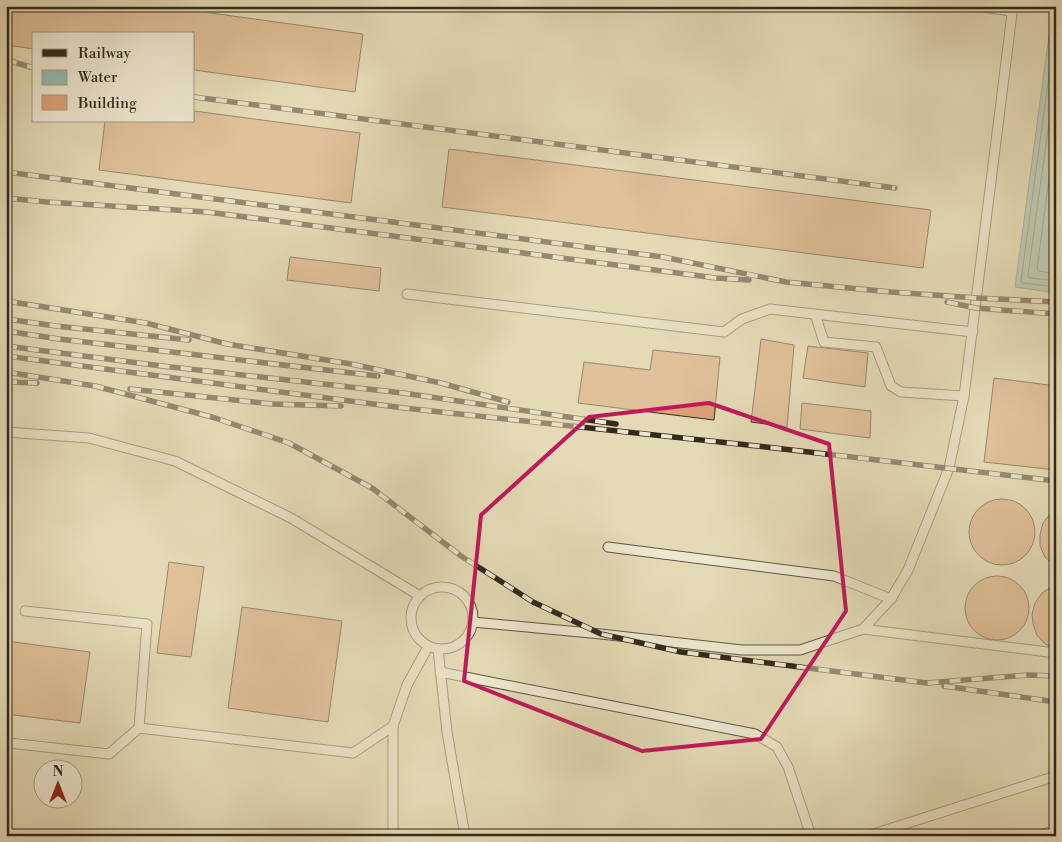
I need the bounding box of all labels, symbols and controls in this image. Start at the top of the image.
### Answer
legend [32,32,195,122]
text: Railway [78,44,132,63]
text: Water [77,68,118,87]
text: Building [77,94,137,113]
north arrow [32,760,82,810]
text: N [52,763,64,781]

